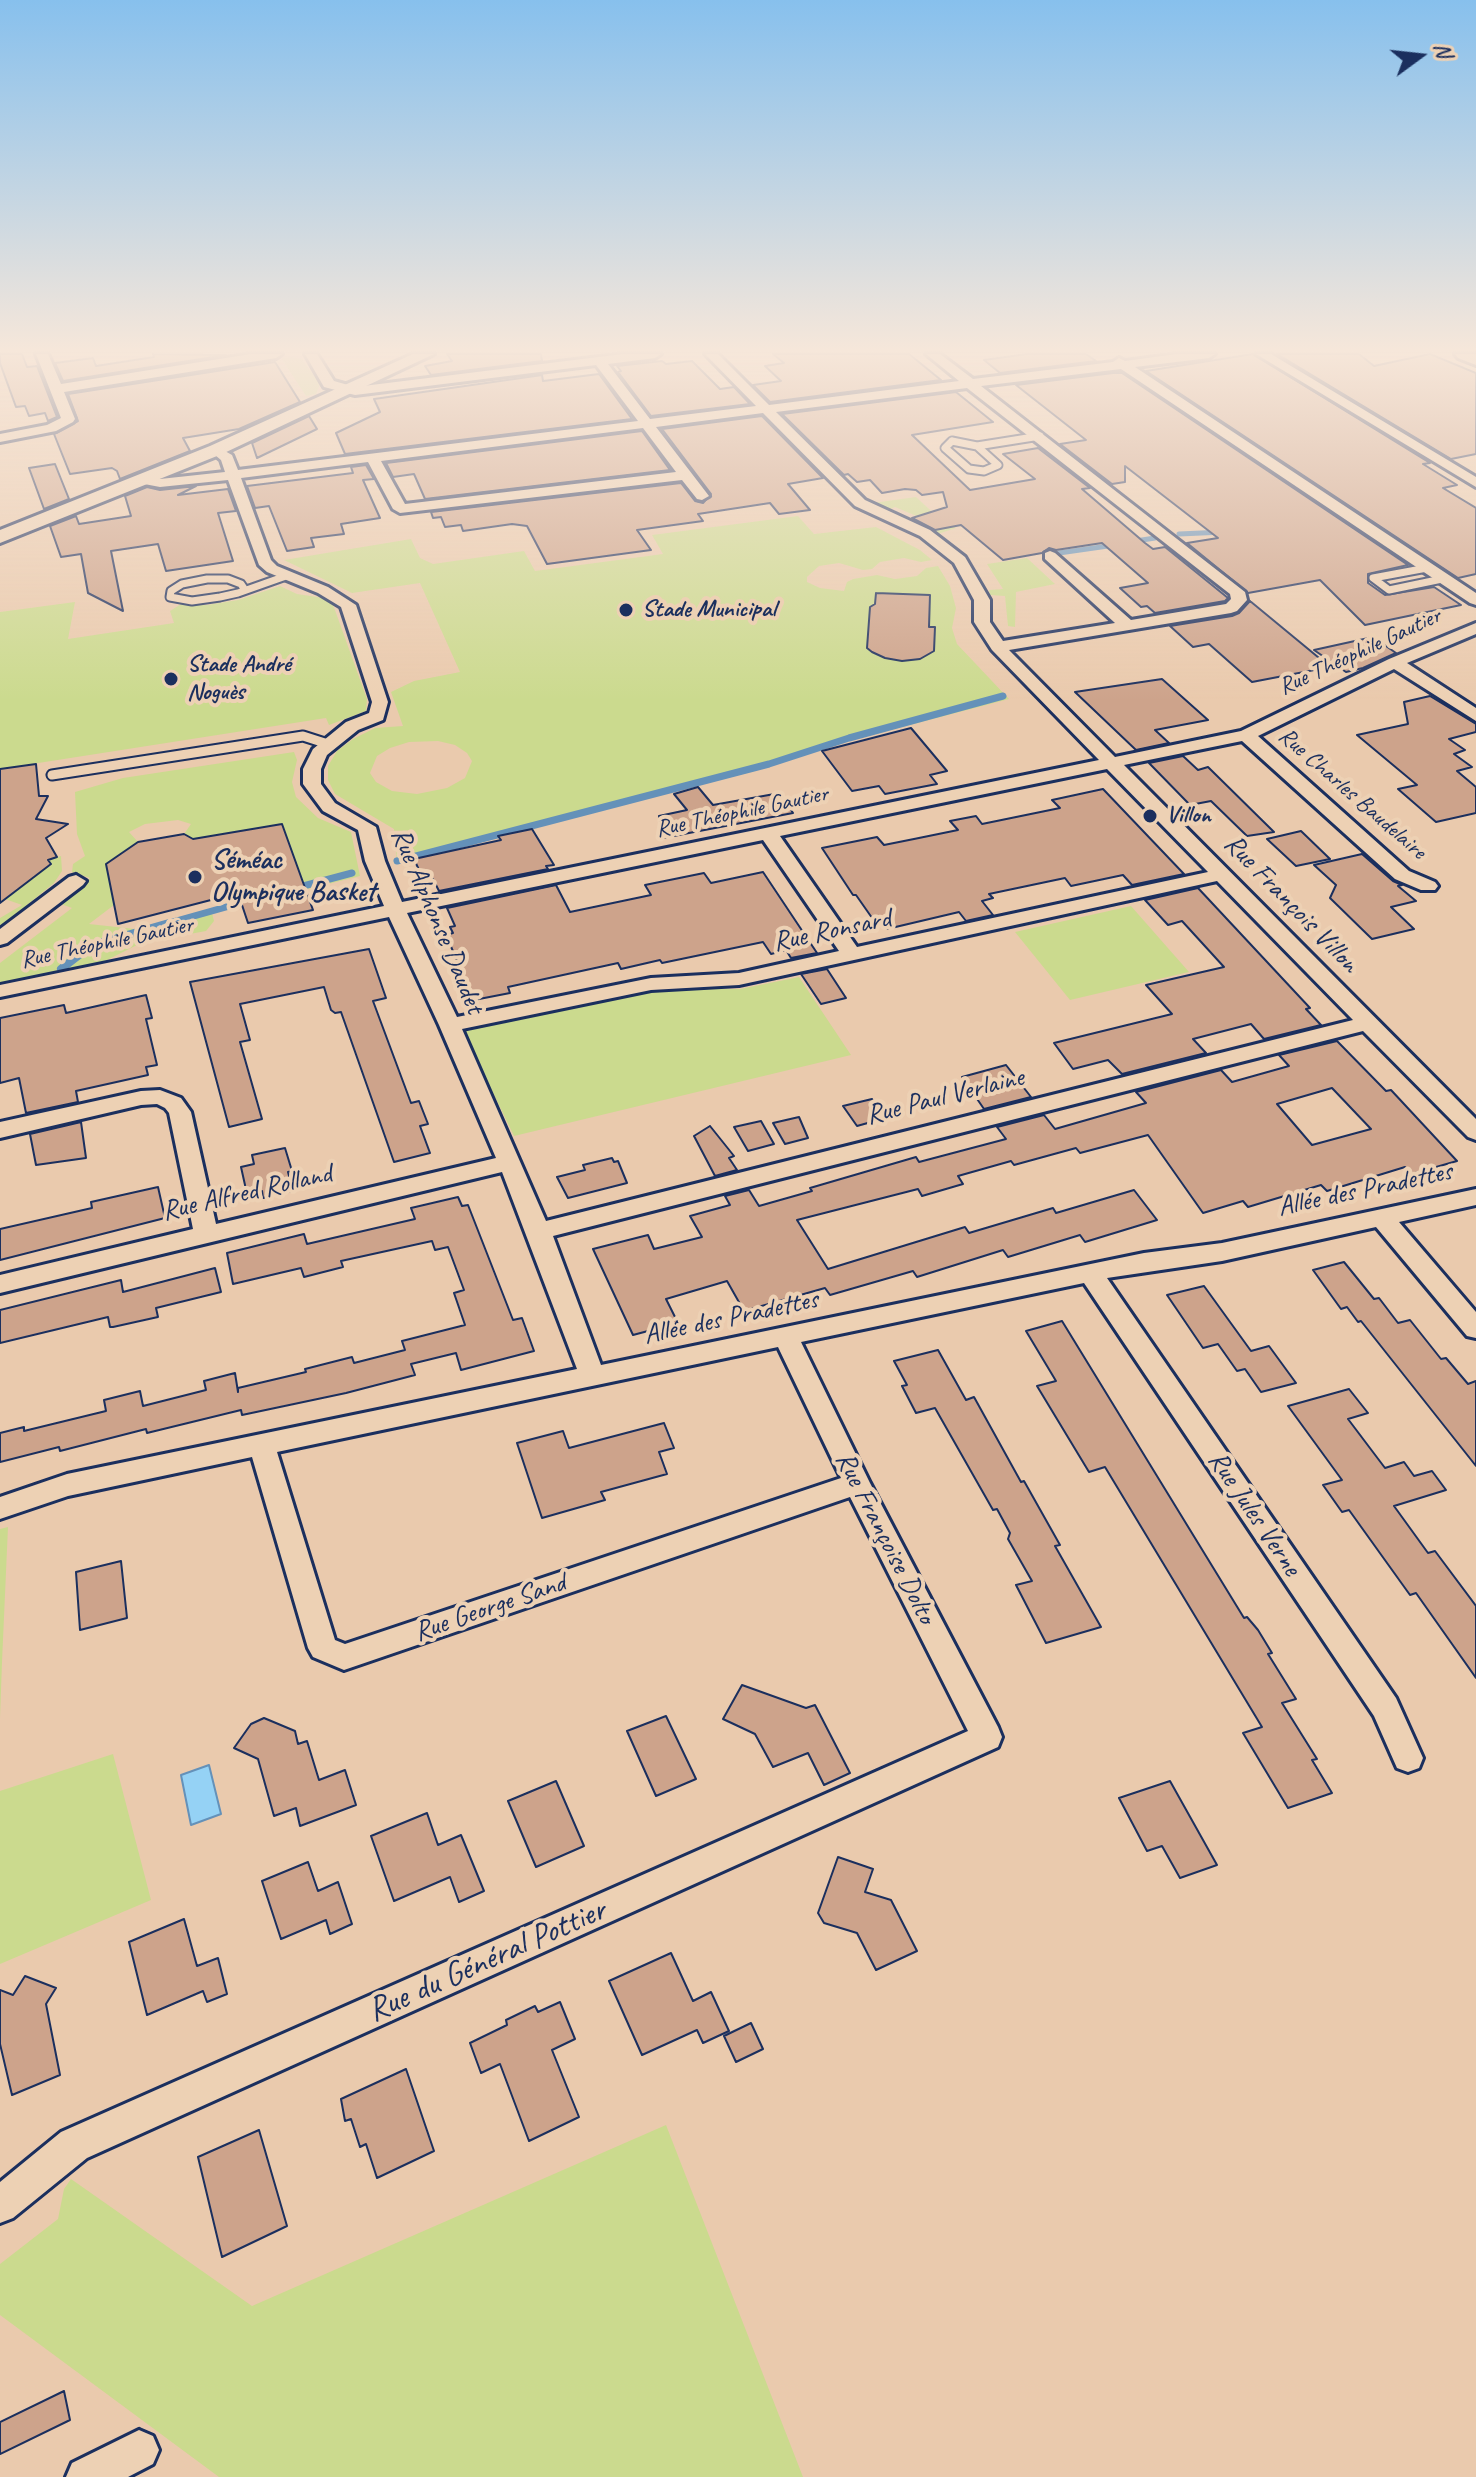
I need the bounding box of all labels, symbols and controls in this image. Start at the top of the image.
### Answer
north arrow [1380,16,1460,96]
text: N [1428,40,1458,60]
place label: Stade Municipal [642,596,776,624]
marker: Stade Municipal [617,601,635,619]
street label: Rue Théophile Gautier [1274,602,1446,702]
place label: Stade André Noguès [187,651,291,707]
marker: Stade André Noguès [162,670,180,688]
street label: Rue Charles Baudelaire [1272,722,1432,866]
street label: Rue Théophile Gautier [653,780,831,844]
place label: Villon [1166,802,1211,830]
marker: Villon [1141,807,1159,825]
street label: Rue Alphonse Daudet [383,823,491,1019]
street label: Rue François Villon [1216,828,1366,980]
place label: Séméac Olympique Basket [211,844,375,910]
marker: Séméac Olympique Basket [186,868,204,886]
street label: Rue Ronsard [770,902,894,960]
street label: Rue Théophile Gautier [18,911,196,975]
street label: Rue Paul Verlaine [863,1061,1027,1133]
street label: Allée des Pradettes [1275,1155,1455,1225]
street label: Rue Alfred Rolland [159,1157,335,1229]
street label: Allée des Pradettes [641,1283,821,1353]
street label: Rue Jules Verne [1200,1445,1308,1583]
street label: Rue Françoise Dolto [827,1446,943,1630]
street label: Rue George Sand [410,1566,570,1650]
street label: Rue du Général Pottier [361,1890,613,2032]

